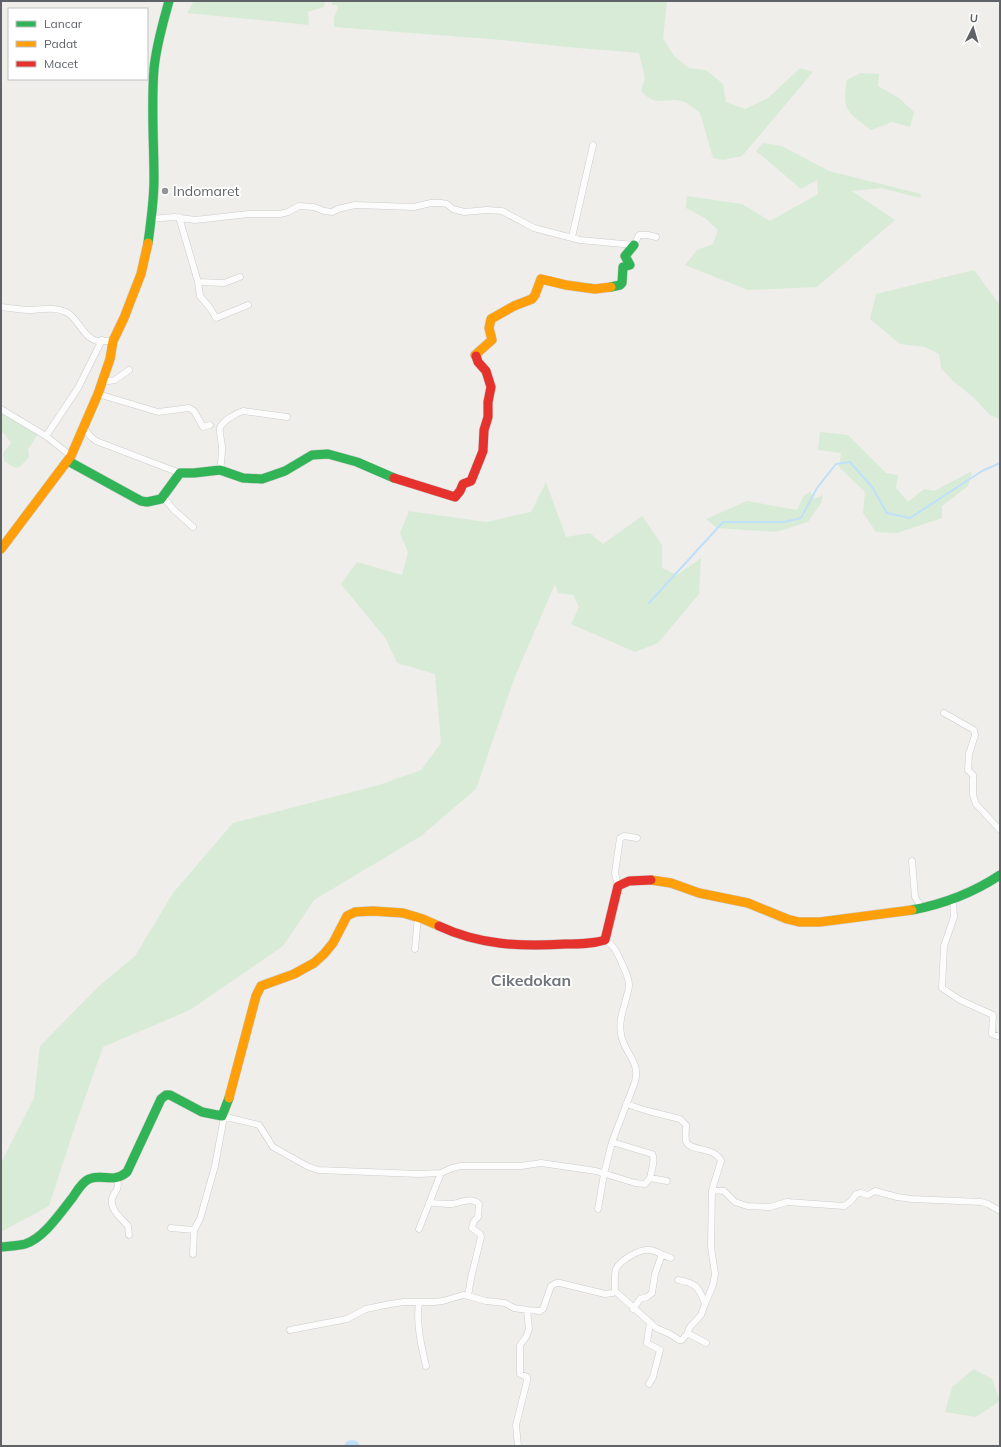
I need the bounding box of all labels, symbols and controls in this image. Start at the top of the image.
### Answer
legend [8,8,148,80]
north arrow [953,8,993,48]
text: U [969,11,979,25]
text: Lancar [44,16,83,31]
text: Padat [44,36,77,51]
text: Macet [44,56,78,71]
place label: Indomaret [173,182,240,200]
marker: Indomaret [160,186,170,196]
district label: Cikedokan [491,970,571,990]

